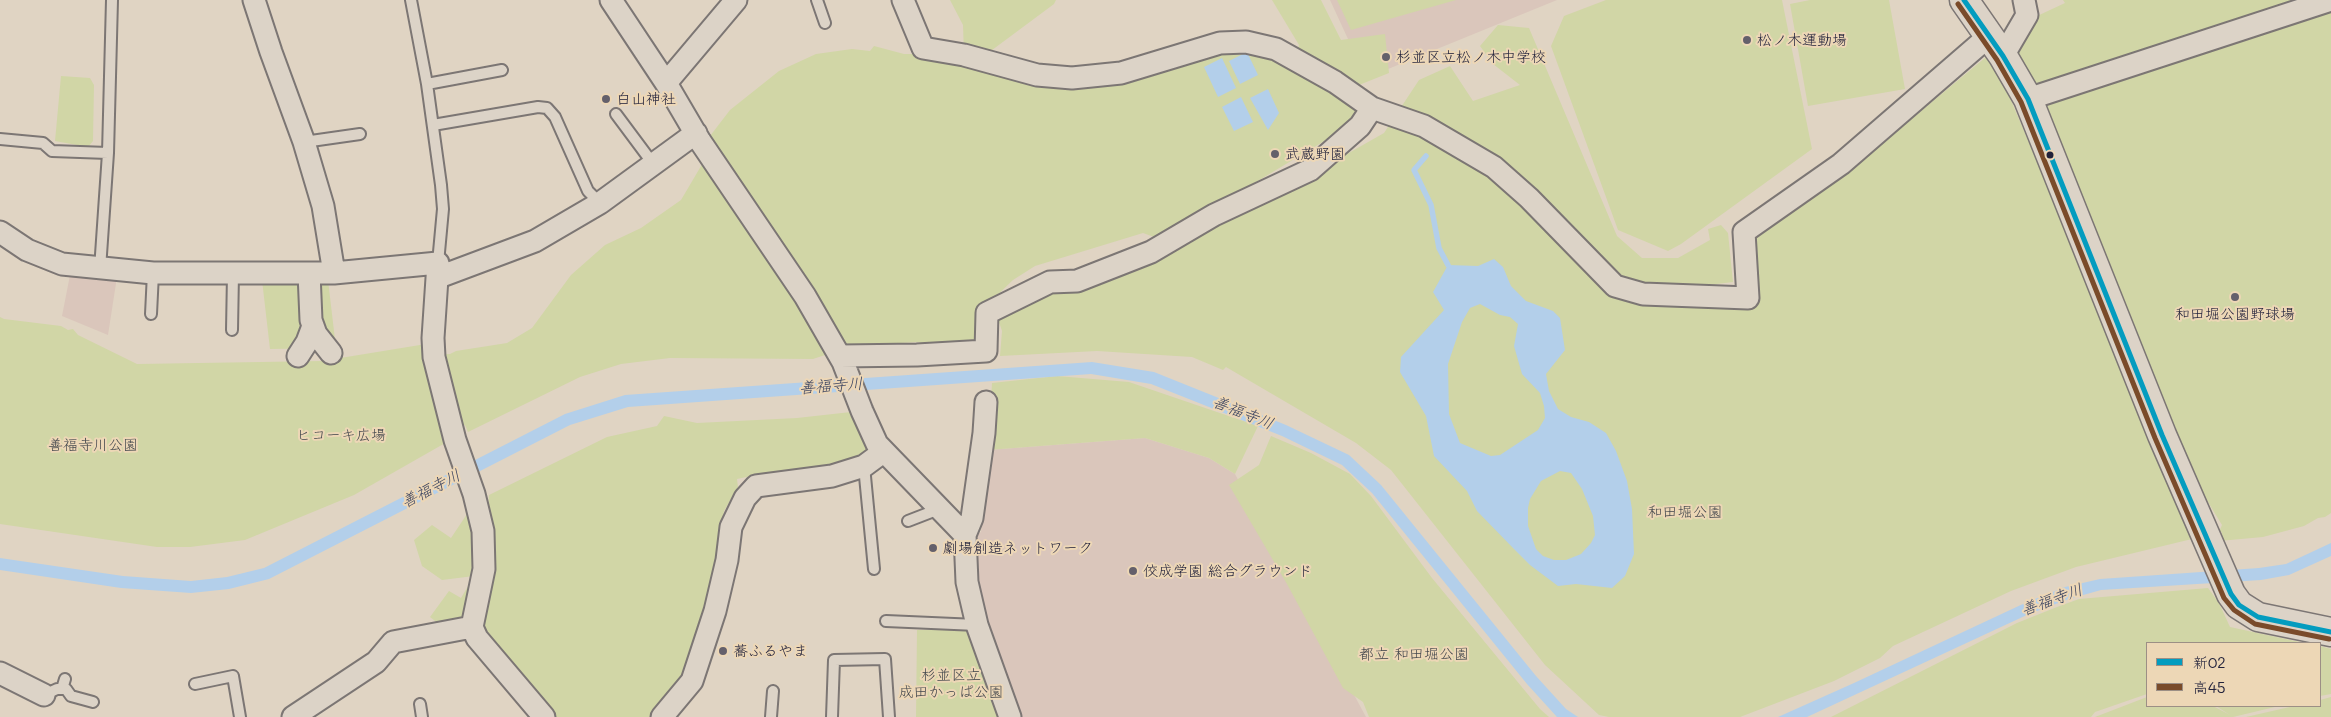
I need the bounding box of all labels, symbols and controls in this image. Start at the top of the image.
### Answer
place label: 松ノ木運動場 [1757,31,1847,49]
marker: 松ノ木運動場 [1741,34,1753,46]
place label: 杉並区立松ノ木中学校 [1396,48,1546,66]
marker: 杉並区立松ノ木中学校 [1380,51,1392,63]
place label: 白山神社 [616,90,676,108]
marker: 白山神社 [600,93,612,105]
place label: 武蔵野園 [1285,145,1345,163]
marker: 武蔵野園 [1269,148,1281,160]
unlabelled marker [2045,150,2055,160]
marker: 和田堀公園野球場 [2229,291,2241,303]
place label: 和田堀公園野球場 [2175,305,2295,323]
water label: 善福寺川 [798,374,864,398]
water label: 善福寺川 [1210,392,1276,434]
park label: ヒコーキ広場 [296,426,386,444]
park label: 善福寺川公園 [48,436,138,454]
water label: 善福寺川 [398,466,464,512]
park label: 和田堀公園 [1648,503,1722,521]
place label: 劇場創造ネットワーク [943,539,1093,557]
marker: 劇場創造ネットワーク [927,542,939,554]
place label: 佼成学園 総合グラウンド [1143,562,1313,580]
marker: 佼成学園 総合グラウンド [1127,565,1139,577]
water label: 善福寺川 [2019,580,2085,620]
place label: 蕎ふるやま [733,642,808,660]
legend [2146,642,2321,707]
marker: 蕎ふるやま [717,645,729,657]
park label: 都立 和田堀公園 [1359,645,1469,663]
text: 新02 [2193,652,2226,672]
park label: 杉並区立 成田かっぱ公園 [899,666,1003,701]
text: 高45 [2193,677,2226,697]

